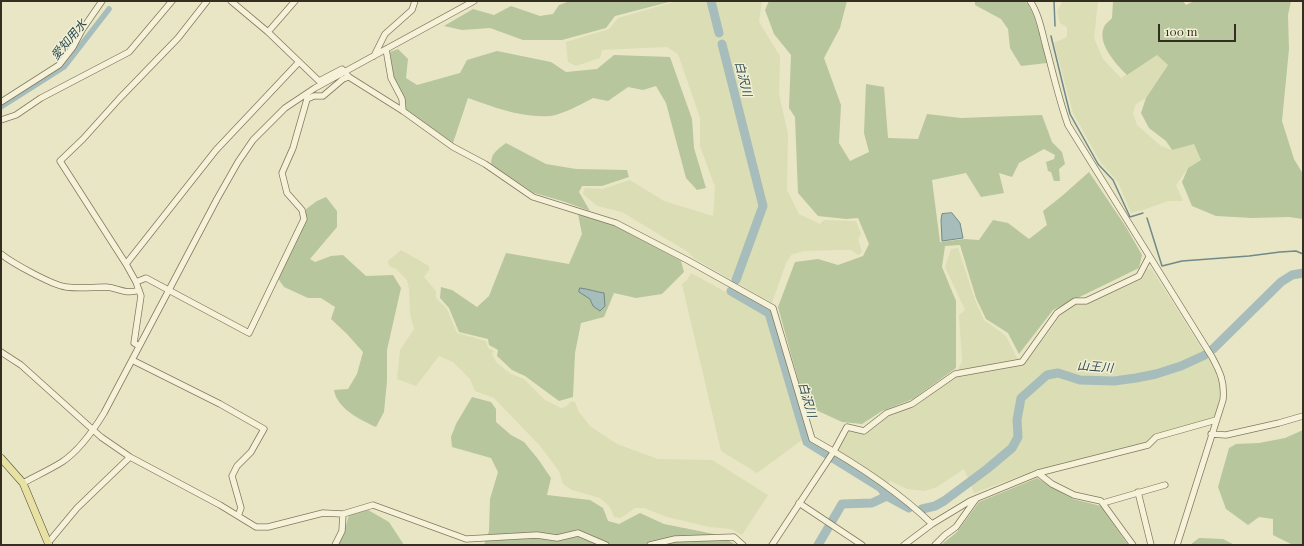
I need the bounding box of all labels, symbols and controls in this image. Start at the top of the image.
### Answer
scale bar [1160,16,1238,42]
water label: 愛知用水 [48,17,90,63]
text: 100 m [1165,23,1197,39]
water label: 白沢川 [732,60,754,98]
water label: 山王川 [1077,359,1113,375]
water label: 白沢川 [795,381,819,419]

